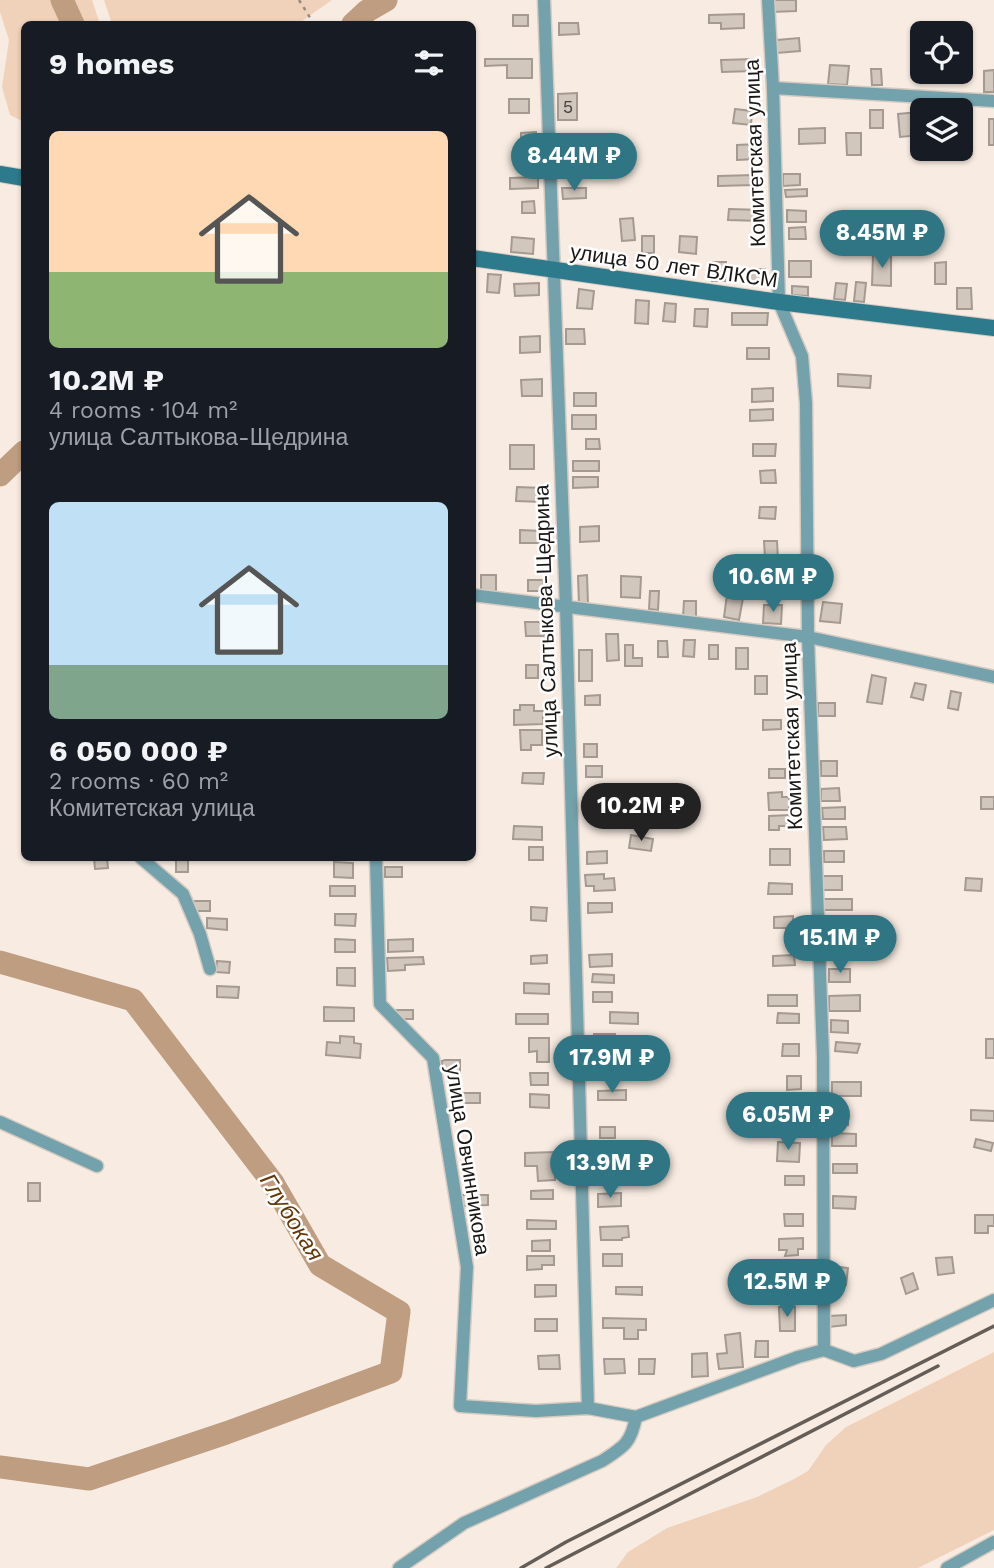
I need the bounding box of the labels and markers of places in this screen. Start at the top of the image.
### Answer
pin: 8.44M ₽ [509,134,639,193]
pin: 8.45M ₽ [817,210,947,270]
pin: 10.6M ₽ [708,554,838,614]
pin: 10.2M ₽ [576,784,706,843]
pin: 15.1M ₽ [775,916,905,975]
pin: 17.9M ₽ [547,1036,677,1095]
pin: 6.05M ₽ [723,1092,853,1152]
pin: 13.9M ₽ [545,1140,675,1200]
pin: 12.5M ₽ [722,1260,852,1319]

